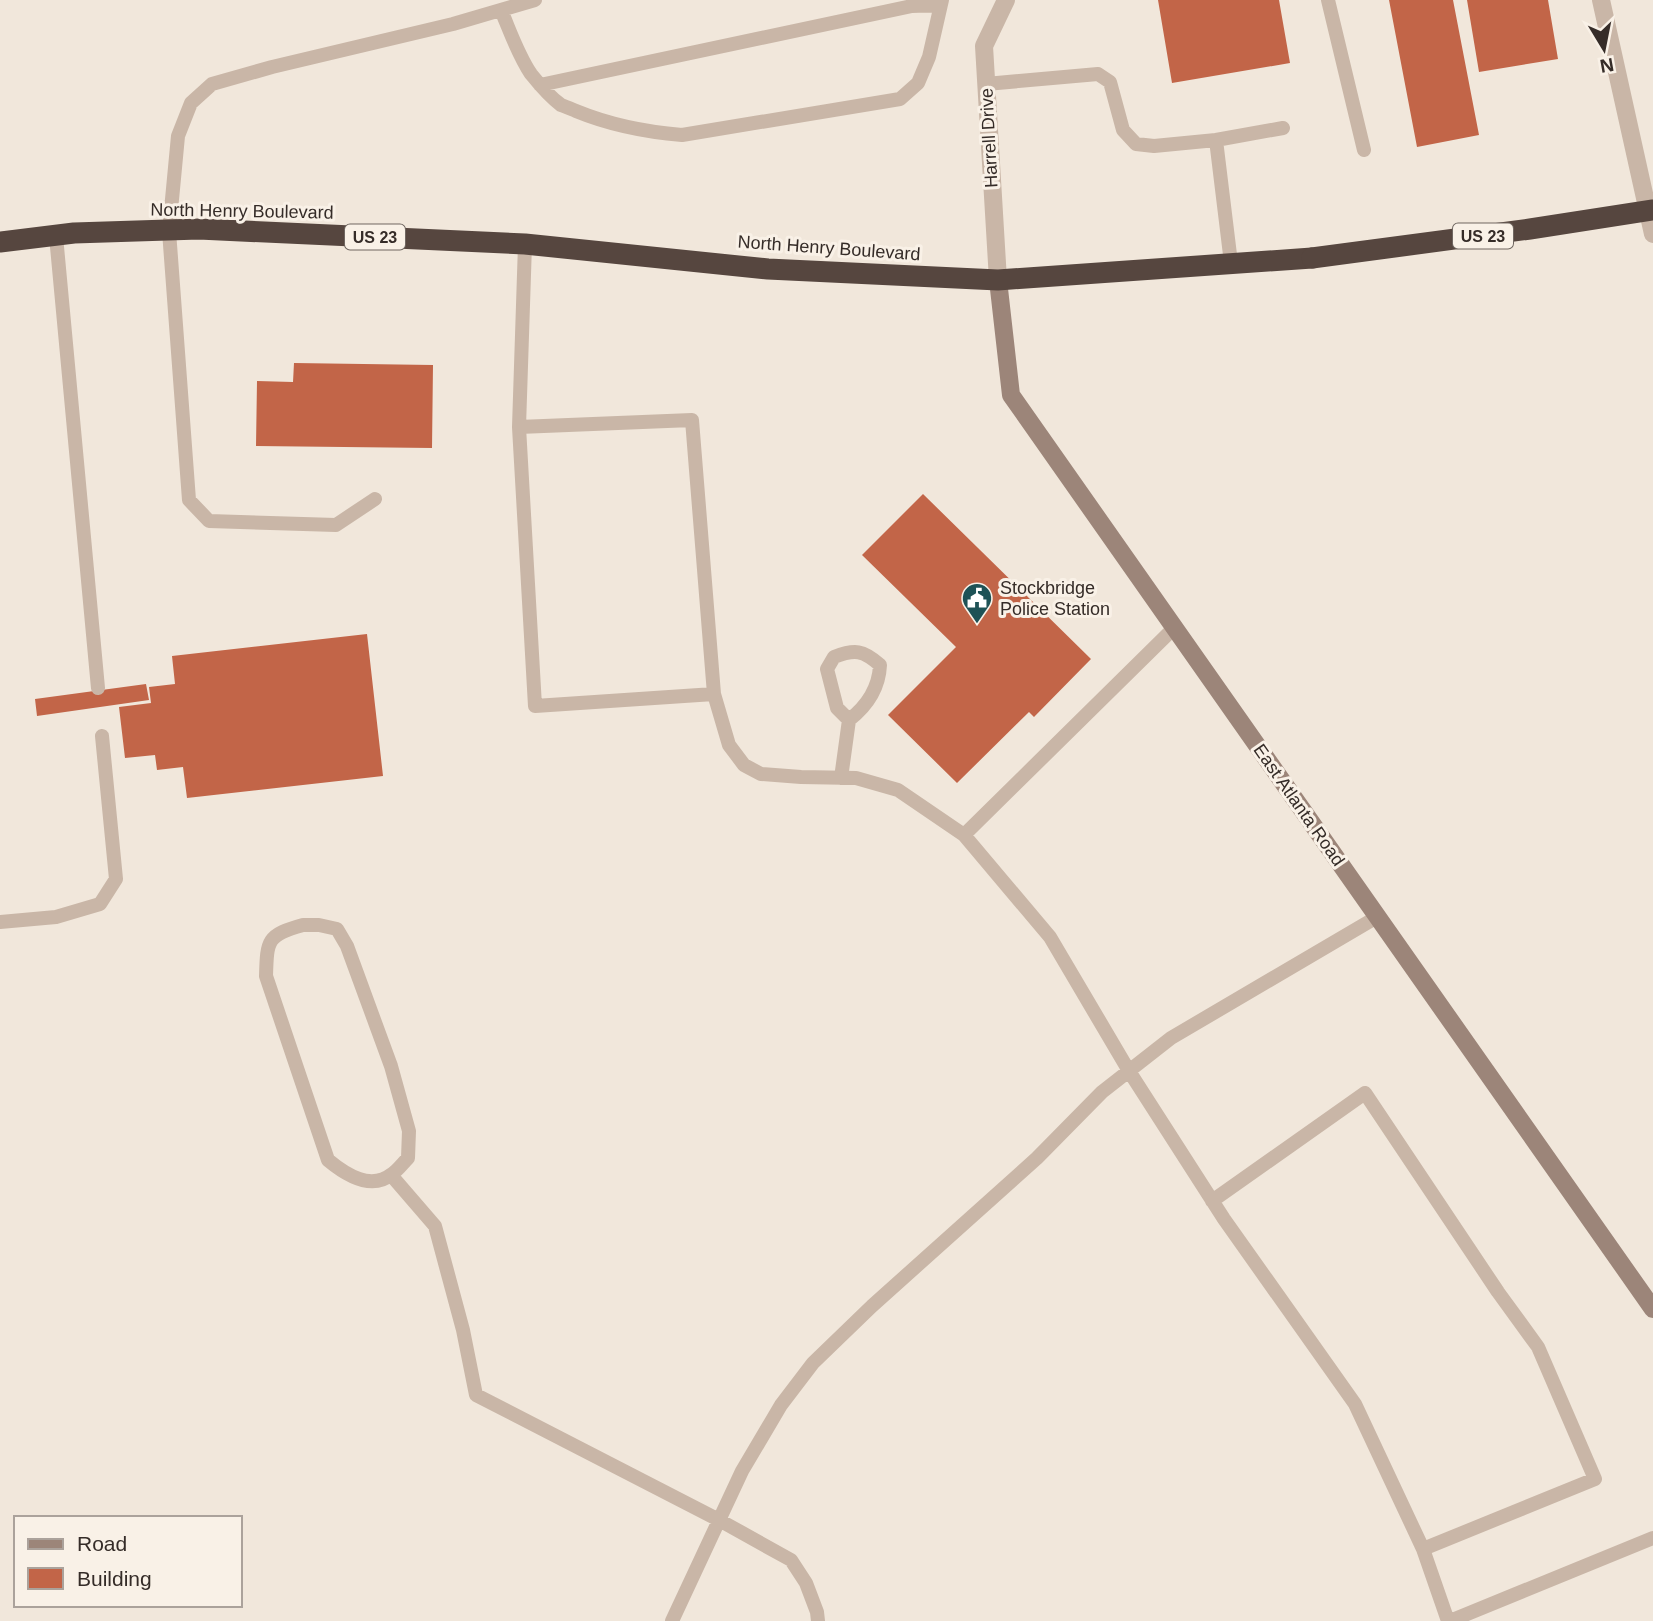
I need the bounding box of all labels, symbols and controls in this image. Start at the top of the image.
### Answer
north arrow [1569,14,1639,84]
text: N [1598,54,1615,77]
street label: Harrell Drive [976,88,1002,188]
street label: North Henry Boulevard [150,199,334,223]
road number: US 23 [345,224,405,249]
road number: US 23 [1453,224,1513,248]
street label: North Henry Boulevard [737,232,921,264]
place label: Stockbridge Police Station [1000,578,1110,619]
public building icon: Stockbridge Police Station [960,581,994,625]
street label: East Atlanta Road [1249,740,1349,870]
legend [14,1516,242,1607]
text: Road [77,1532,127,1555]
text: Building [77,1567,152,1590]

